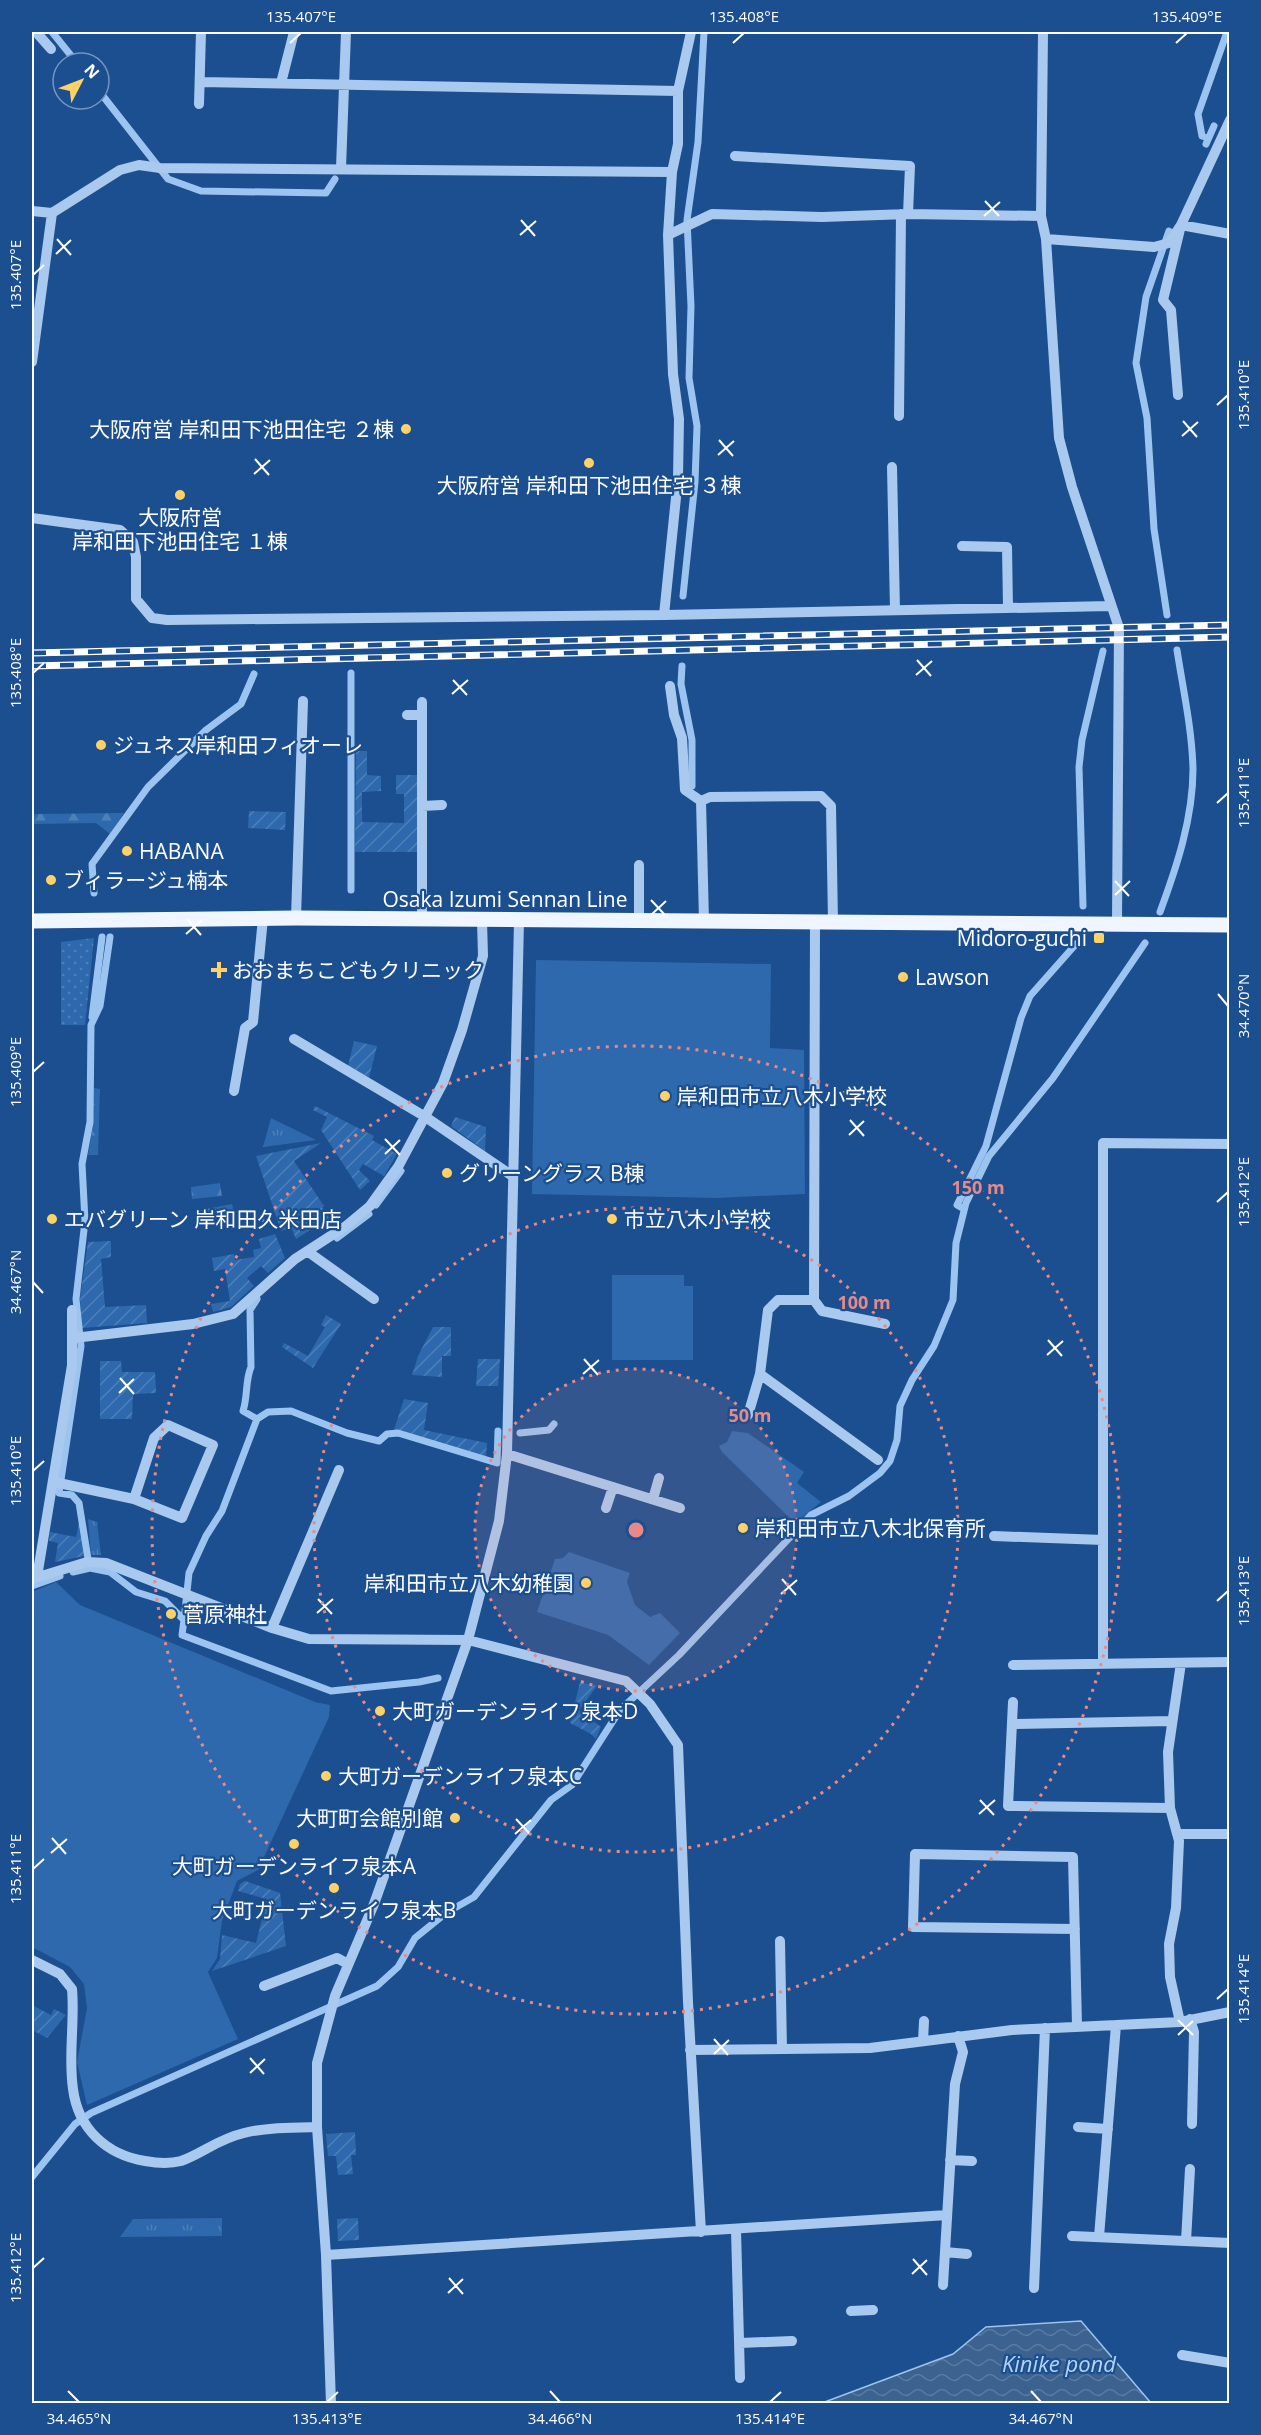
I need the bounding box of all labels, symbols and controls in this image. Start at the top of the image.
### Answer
text: 135.407°E [266,6,336,26]
text: 135.408°E [709,6,779,26]
text: 135.409°E [1152,6,1222,26]
north arrow [51,51,111,111]
text: N [80,59,105,83]
text: 135.407°E [5,240,25,310]
text: 135.410°E [1233,360,1253,430]
place label: 大阪府営 岸和田下池田住宅 ２棟 [89,415,394,443]
marker: 大阪府営 岸和田下池田住宅 ２棟 [399,422,413,436]
marker: 大阪府営 岸和田下池田住宅 ３棟 [582,456,596,470]
place label: 大阪府営 岸和田下池田住宅 ３棟 [437,471,741,499]
marker: 大阪府営 岸和田下池田住宅 １棟 [173,488,187,502]
place label: 大阪府営 岸和田下池田住宅 １棟 [72,503,288,555]
text: 135.408°E [5,638,25,708]
place label: ジュネス岸和田フィオーレ [113,731,363,759]
marker: ジュネス岸和田フィオーレ [94,738,108,752]
text: 135.411°E [1233,758,1253,828]
place label: HABANA [139,837,224,865]
marker: HABANA [120,844,134,858]
place label: ブィラージュ楠本 [63,866,228,894]
marker: ブィラージュ楠本 [44,873,58,887]
street label: Osaka Izumi Sennan Line [383,885,627,913]
place label: Midoro-guchi [957,924,1087,952]
marker: Midoro-guchi [1092,931,1106,945]
place label: おおまちこどもクリニック [232,956,484,984]
marker: おおまちこどもクリニック [210,961,228,979]
place label: Lawson [915,963,989,991]
marker: Lawson [896,970,910,984]
text: 34.470°N [1233,974,1253,1038]
text: 135.409°E [5,1037,25,1107]
place label: 岸和田市立八木小学校 [677,1082,887,1110]
marker: 岸和田市立八木小学校 [658,1089,672,1103]
text: 135.412°E [1233,1157,1253,1227]
place label: グリーングラス B棟 [459,1159,645,1187]
marker: グリーングラス B棟 [440,1166,454,1180]
text: 150 m [951,1175,1005,1199]
place label: エバグリーン 岸和田久米田店 [64,1205,341,1233]
place label: 市立八木小学校 [624,1205,771,1233]
marker: エバグリーン 岸和田久米田店 [45,1212,59,1226]
marker: 市立八木小学校 [605,1212,619,1226]
text: 34.467°N [5,1250,25,1314]
text: 100 m [837,1290,891,1314]
text: 50 m [729,1403,771,1427]
text: 135.410°E [5,1436,25,1506]
place label: 岸和田市立八木北保育所 [755,1514,986,1542]
centre of rings [626,1520,646,1540]
marker: 岸和田市立八木北保育所 [736,1521,750,1535]
text: 135.413°E [1233,1556,1253,1626]
place label: 岸和田市立八木幼稚園 [364,1569,574,1597]
marker: 岸和田市立八木幼稚園 [579,1576,593,1590]
place label: 菅原神社 [183,1600,267,1628]
marker: 菅原神社 [164,1607,178,1621]
place label: 大町ガーデンライフ泉本D [392,1697,638,1725]
marker: 大町ガーデンライフ泉本D [373,1704,387,1718]
place label: 大町ガーデンライフ泉本C [338,1762,582,1790]
marker: 大町ガーデンライフ泉本C [319,1769,333,1783]
place label: 大町町会館別館 [296,1804,443,1832]
marker: 大町町会館別館 [448,1811,462,1825]
text: 135.411°E [5,1834,25,1904]
marker: 大町ガーデンライフ泉本A [287,1837,301,1851]
place label: 大町ガーデンライフ泉本A [172,1852,417,1880]
marker: 大町ガーデンライフ泉本B [327,1881,341,1895]
place label: 大町ガーデンライフ泉本B [212,1896,456,1924]
text: 135.414°E [1233,1954,1253,2024]
text: 135.412°E [5,2233,25,2303]
water label: Kinike pond [1002,2348,1117,2378]
text: 34.465°N [47,2408,111,2428]
text: 135.413°E [292,2408,362,2428]
text: 34.466°N [528,2408,592,2428]
text: 135.414°E [735,2408,805,2428]
text: 34.467°N [1009,2408,1073,2428]

